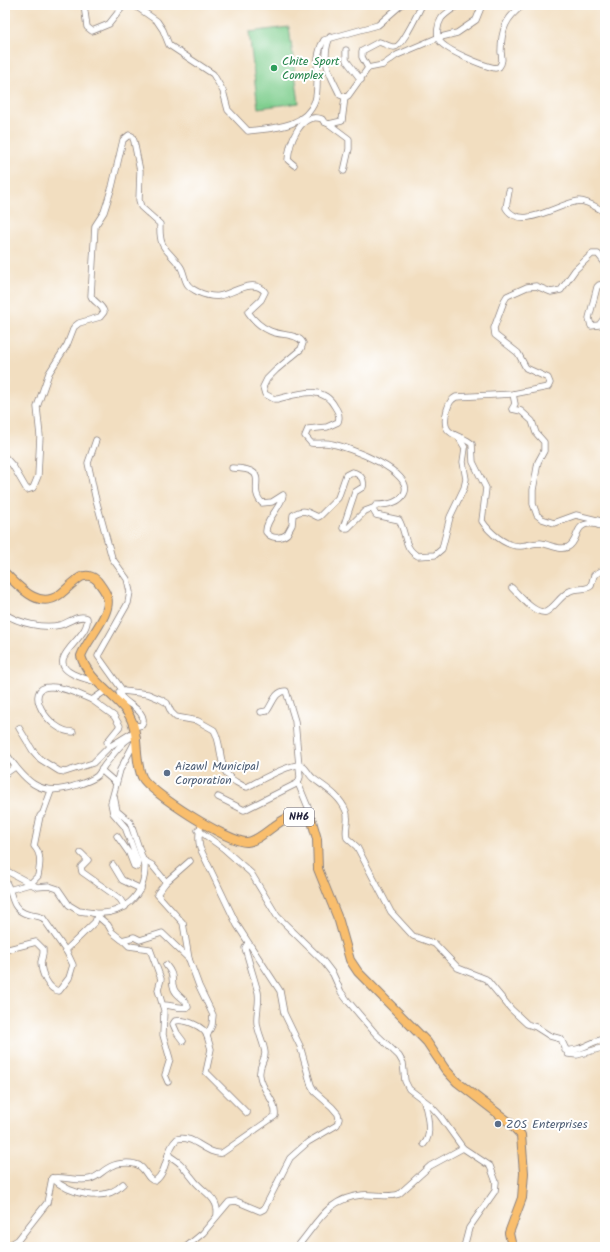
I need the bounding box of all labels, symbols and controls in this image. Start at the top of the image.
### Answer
place label: Chite Sport Complex [282,52,340,85]
marker: Chite Sport Complex [269,63,279,73]
place label: Aizawl Municipal Corporation [175,757,259,790]
marker: Aizawl Municipal Corporation [162,768,172,778]
road number: NH6 [284,808,314,826]
place label: ZOS Enterprises [506,1115,588,1134]
marker: ZOS Enterprises [493,1119,503,1129]

